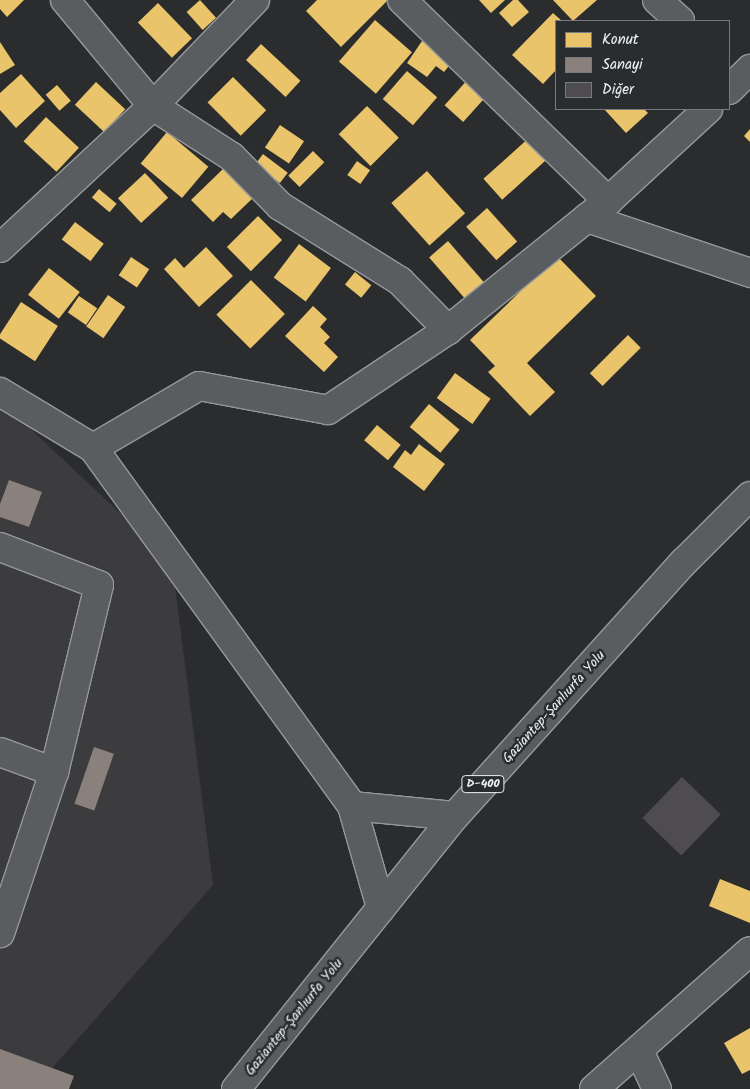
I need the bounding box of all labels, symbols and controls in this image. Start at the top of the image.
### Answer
legend [555,20,730,110]
text: Konut [602,28,639,52]
text: Sanayi [602,53,643,77]
text: Diğer [602,78,634,102]
street label: Gaziantep-Şanlıurfa Yolu [499,647,609,767]
road number: D-400 [460,774,506,794]
street label: Gaziantep-Şanlıurfa Yolu [242,955,346,1079]

